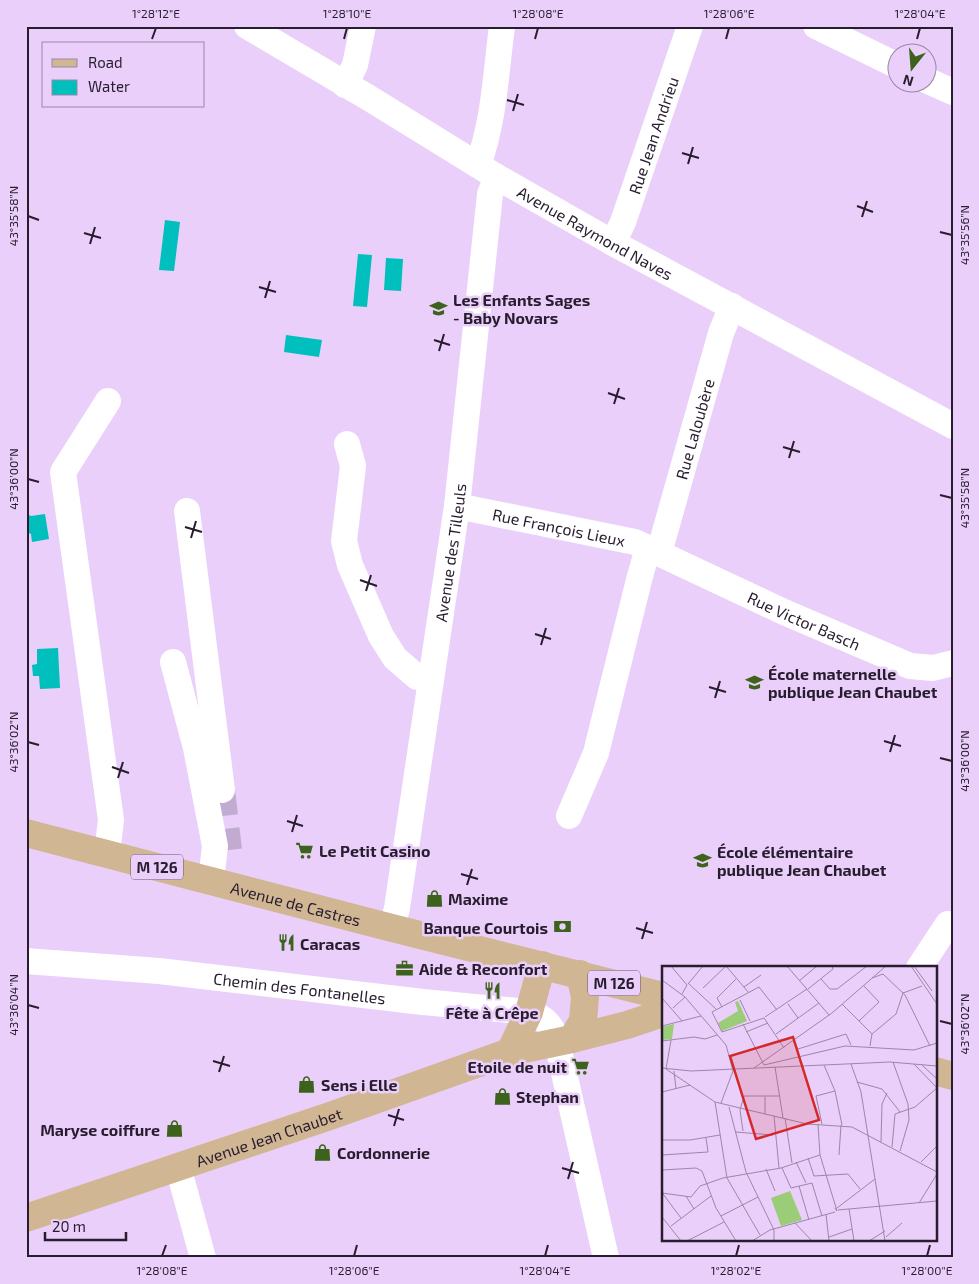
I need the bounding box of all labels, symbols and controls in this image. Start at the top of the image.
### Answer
text: 1°28'12"E [132,6,180,20]
text: 1°28'10"E [323,6,372,20]
text: 1°28'08"E [512,6,564,20]
text: 1°28'06"E [704,6,755,20]
text: 1°28'04"E [894,6,946,20]
legend [42,42,205,108]
north arrow [886,42,936,92]
text: Road [88,53,123,71]
text: N [901,71,915,91]
street label: Rue Jean Andrieu [624,74,682,196]
text: Water [88,77,130,95]
street label: Avenue Raymond Naves [515,181,676,283]
text: 43°35'58"N [6,186,20,246]
text: 43°35'56"N [957,205,971,265]
place label: Les Enfants Sages - Baby Novars [453,290,590,328]
school or university icon: Les Enfants Sages - Baby Novars [429,298,449,318]
street label: Rue Laloubère [671,376,717,481]
text: 43°36'00"N [6,448,20,510]
text: 43°35'58"N [957,468,971,528]
street label: Avenue des Tilleuls [430,482,469,623]
street label: Rue François Lieux [491,504,627,549]
street label: Rue Victor Basch [745,587,863,653]
place label: École maternelle publique Jean Chaubet [768,664,938,701]
school or university icon: École maternelle publique Jean Chaubet [744,672,764,692]
text: 43°36'02"N [6,711,20,773]
text: 43°36'00"N [957,730,971,792]
supermarket icon: Le Petit Casino [295,840,315,860]
place label: Le Petit Casino [319,841,430,860]
place label: École élémentaire publique Jean Chaubet [717,842,887,879]
school or university icon: École élémentaire publique Jean Chaubet [693,850,713,870]
road number: M 126 [131,854,183,880]
street label: Avenue de Castres [229,877,363,929]
shop icon: Maxime [424,888,444,908]
place label: Maxime [448,889,508,908]
bank icon: Banque Courtois [552,917,572,937]
place label: Banque Courtois [423,918,548,937]
restaurant icon: Caracas [276,933,296,953]
place label: Caracas [300,934,360,953]
office icon: Aide & Reconfort [395,958,415,978]
place label: Aide & Reconfort [419,959,548,978]
inset map [662,966,936,1242]
street label: Chemin des Fontanelles [213,968,387,1007]
road number: M 126 [588,970,640,996]
text: 43°36'04"N [6,974,20,1036]
restaurant icon: Fête à Crêpe [482,981,502,1001]
text: 43°36'02"N [957,993,971,1055]
place label: Fête à Crêpe [445,1003,539,1022]
supermarket icon: Etoile de nuit [571,1056,591,1076]
place label: Etoile de nuit [467,1057,567,1076]
shop icon: Sens i Elle [297,1074,317,1094]
place label: Sens i Elle [321,1075,398,1094]
shop icon: Stephan [492,1086,512,1106]
place label: Stephan [516,1087,579,1106]
street label: Avenue Jean Chaubet [193,1103,344,1170]
shop icon: Maryse coiffure [164,1119,184,1139]
place label: Maryse coiffure [40,1120,160,1140]
shop icon: Cordonnerie [313,1142,333,1162]
place label: Cordonnerie [337,1143,430,1162]
scale bar [45,1209,126,1241]
text: 20 m [52,1217,86,1235]
text: 1°28'08"E [136,1263,188,1277]
text: 1°28'06"E [329,1263,380,1277]
text: 1°28'04"E [519,1263,571,1277]
text: 1°28'02"E [711,1263,762,1277]
text: 1°28'00"E [901,1263,953,1277]

